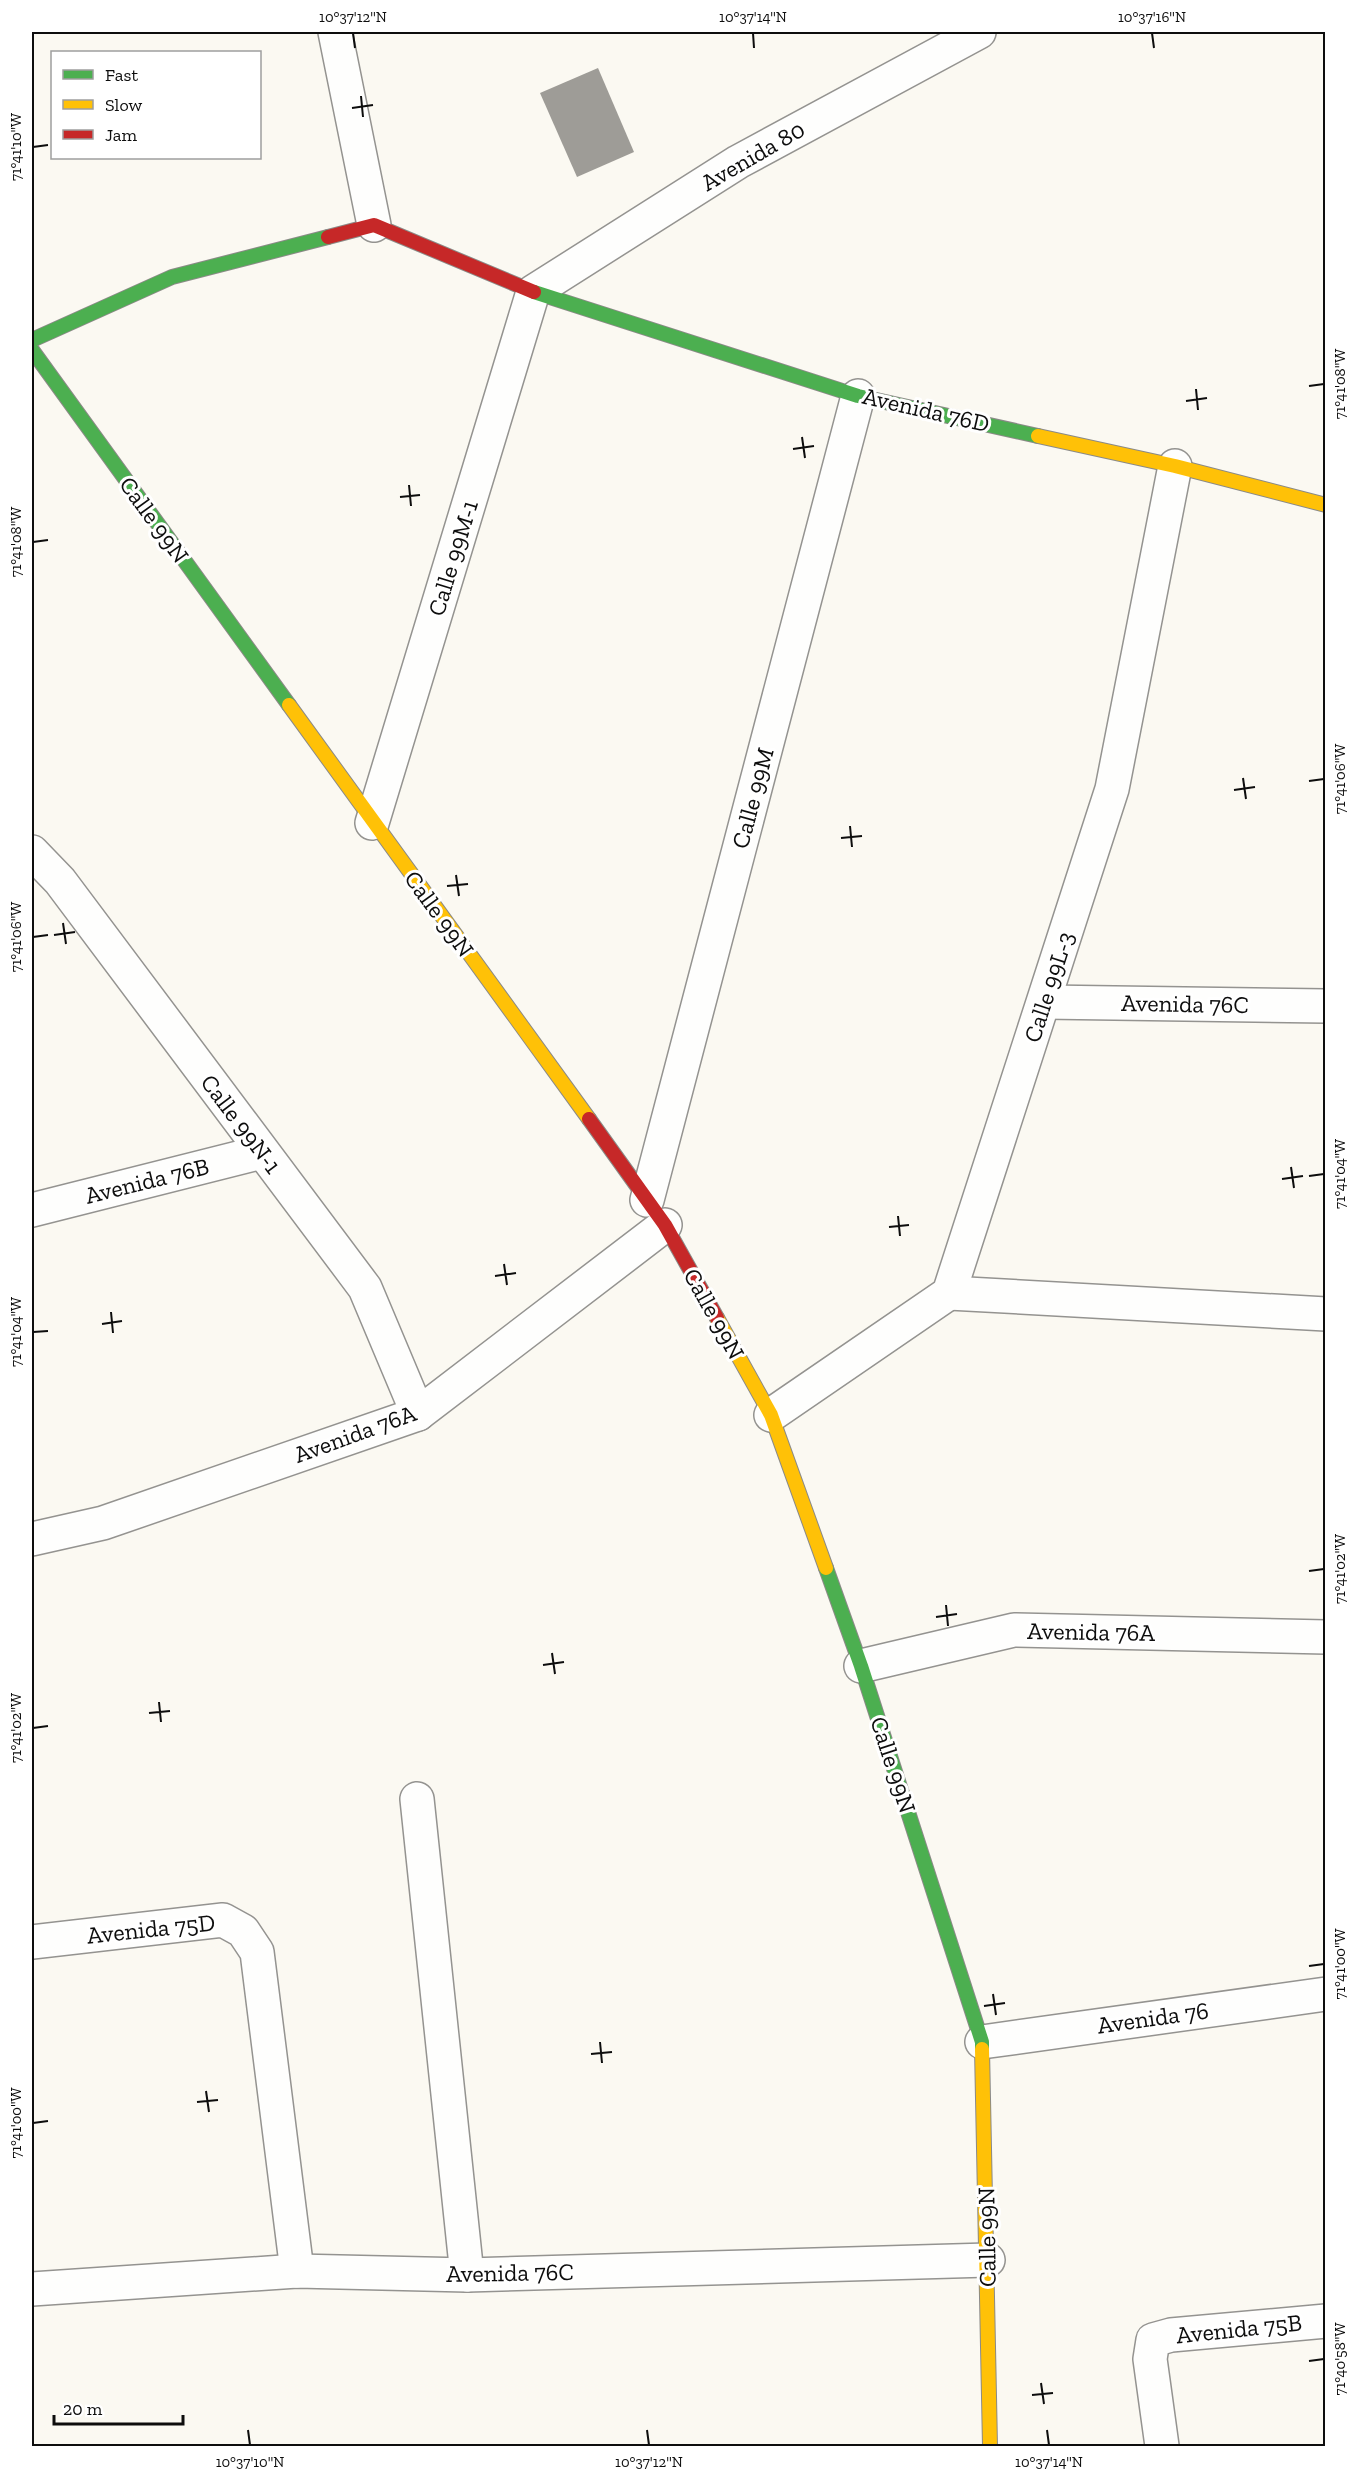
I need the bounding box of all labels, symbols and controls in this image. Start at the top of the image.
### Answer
text: 10°37'12"N [319,8,387,26]
text: 10°37'14"N [719,8,787,26]
text: 10°37'16"N [1118,8,1186,26]
legend [51,51,261,159]
text: Fast [105,64,138,86]
text: Slow [105,94,142,116]
text: 71°41'10"W [7,113,25,181]
street label: Avenida 80 [696,114,810,197]
text: Jam [105,124,137,146]
text: 71°41'08"W [1331,349,1349,419]
street label: Avenida 76D [860,381,992,438]
street label: Calle 99N [113,471,195,569]
street label: Calle 99M-1 [421,496,484,619]
text: 71°41'08"W [7,507,25,577]
street label: Calle 99M [725,744,780,851]
text: 71°41'06"W [1331,744,1349,814]
street label: Calle 99N [398,865,480,963]
text: 71°41'06"W [7,902,25,972]
street label: Calle 99L-3 [1017,928,1080,1046]
street label: Avenida 76C [1121,988,1249,1019]
street label: Calle 99N-1 [195,1068,288,1179]
text: 71°41'04"W [1331,1139,1349,1209]
street label: Avenida 76B [82,1151,212,1210]
street label: Calle 99N [678,1263,751,1364]
text: 71°41'04"W [7,1297,25,1367]
street label: Avenida 76A [290,1398,420,1469]
text: 71°41'02"W [1331,1534,1349,1604]
street label: Avenida 76A [1027,1616,1156,1647]
text: 71°41'02"W [7,1693,25,1763]
street label: Calle 99N [864,1713,923,1817]
street label: Avenida 75D [85,1907,216,1950]
text: 71°41'00"W [1331,1928,1349,2000]
street label: Avenida 76 [1095,1995,1211,2040]
text: 71°41'00"W [7,2087,25,2159]
street label: Calle 99N [971,2187,1002,2287]
street label: Avenida 76C [446,2257,574,2288]
street label: Avenida 75B [1175,2307,1303,2350]
text: 71°40'58"W [1331,2323,1349,2395]
scale bar [54,2388,183,2426]
text: 20 m [63,2398,103,2420]
text: 10°37'10"N [216,2453,284,2471]
text: 10°37'12"N [615,2453,683,2471]
text: 10°37'14"N [1015,2453,1083,2471]

